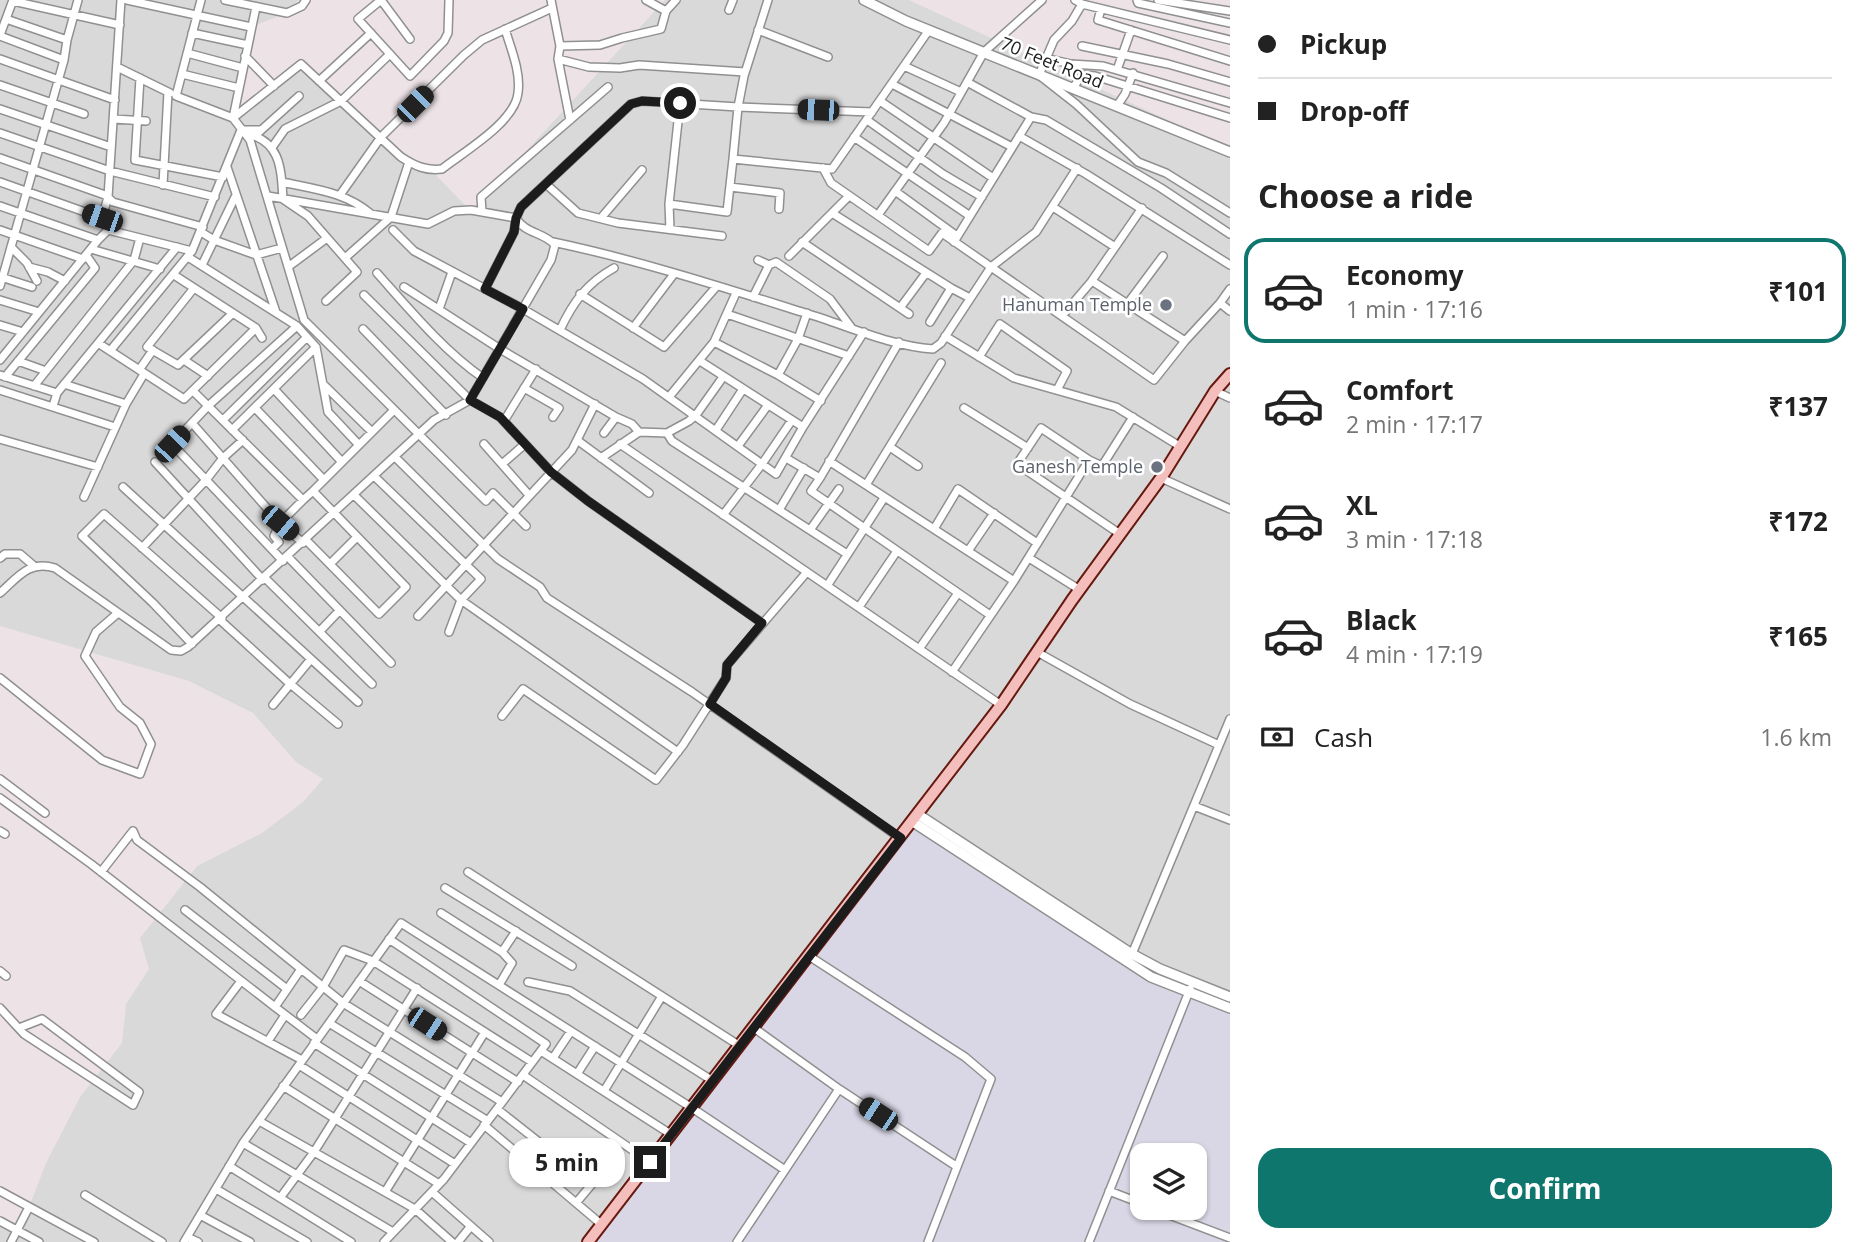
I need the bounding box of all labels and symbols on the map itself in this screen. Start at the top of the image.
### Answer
street label: 70 Feet Road [997,31,1107,94]
car [393,82,438,126]
route start [664,87,696,119]
car [797,99,840,121]
car [79,201,126,235]
place label: Hanuman Temple [1002,292,1152,316]
marker: Hanuman Temple [1158,297,1174,313]
car [150,421,195,467]
place label: Ganesh Temple [1012,454,1143,478]
marker: Ganesh Temple [1149,459,1165,475]
car [258,501,303,545]
car [404,1004,451,1044]
car [855,1094,902,1134]
callout: 5 min [510,1138,626,1186]
route end [634,1146,666,1178]

